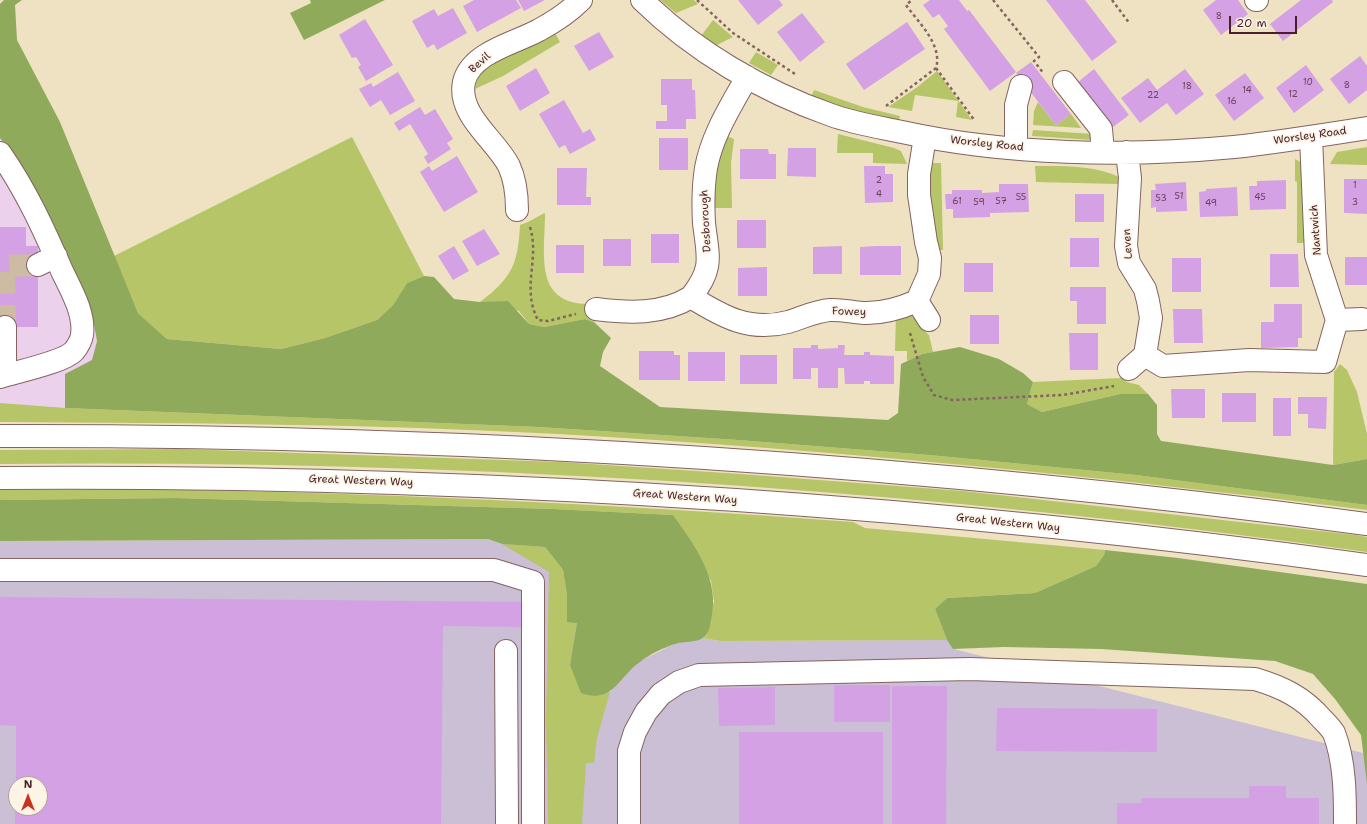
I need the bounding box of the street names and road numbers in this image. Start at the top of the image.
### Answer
street label: Bevil [466,50,494,76]
street label: Worsley Road [1273,124,1347,148]
street label: Worsley Road [950,134,1024,154]
street label: Desborough [698,189,714,253]
street label: Nantwich [1308,204,1324,256]
street label: Leven [1120,228,1136,260]
street label: Fowey [832,305,866,319]
street label: Great Western Way [308,473,414,489]
street label: Great Western Way [632,487,738,507]
street label: Great Western Way [955,511,1061,535]

